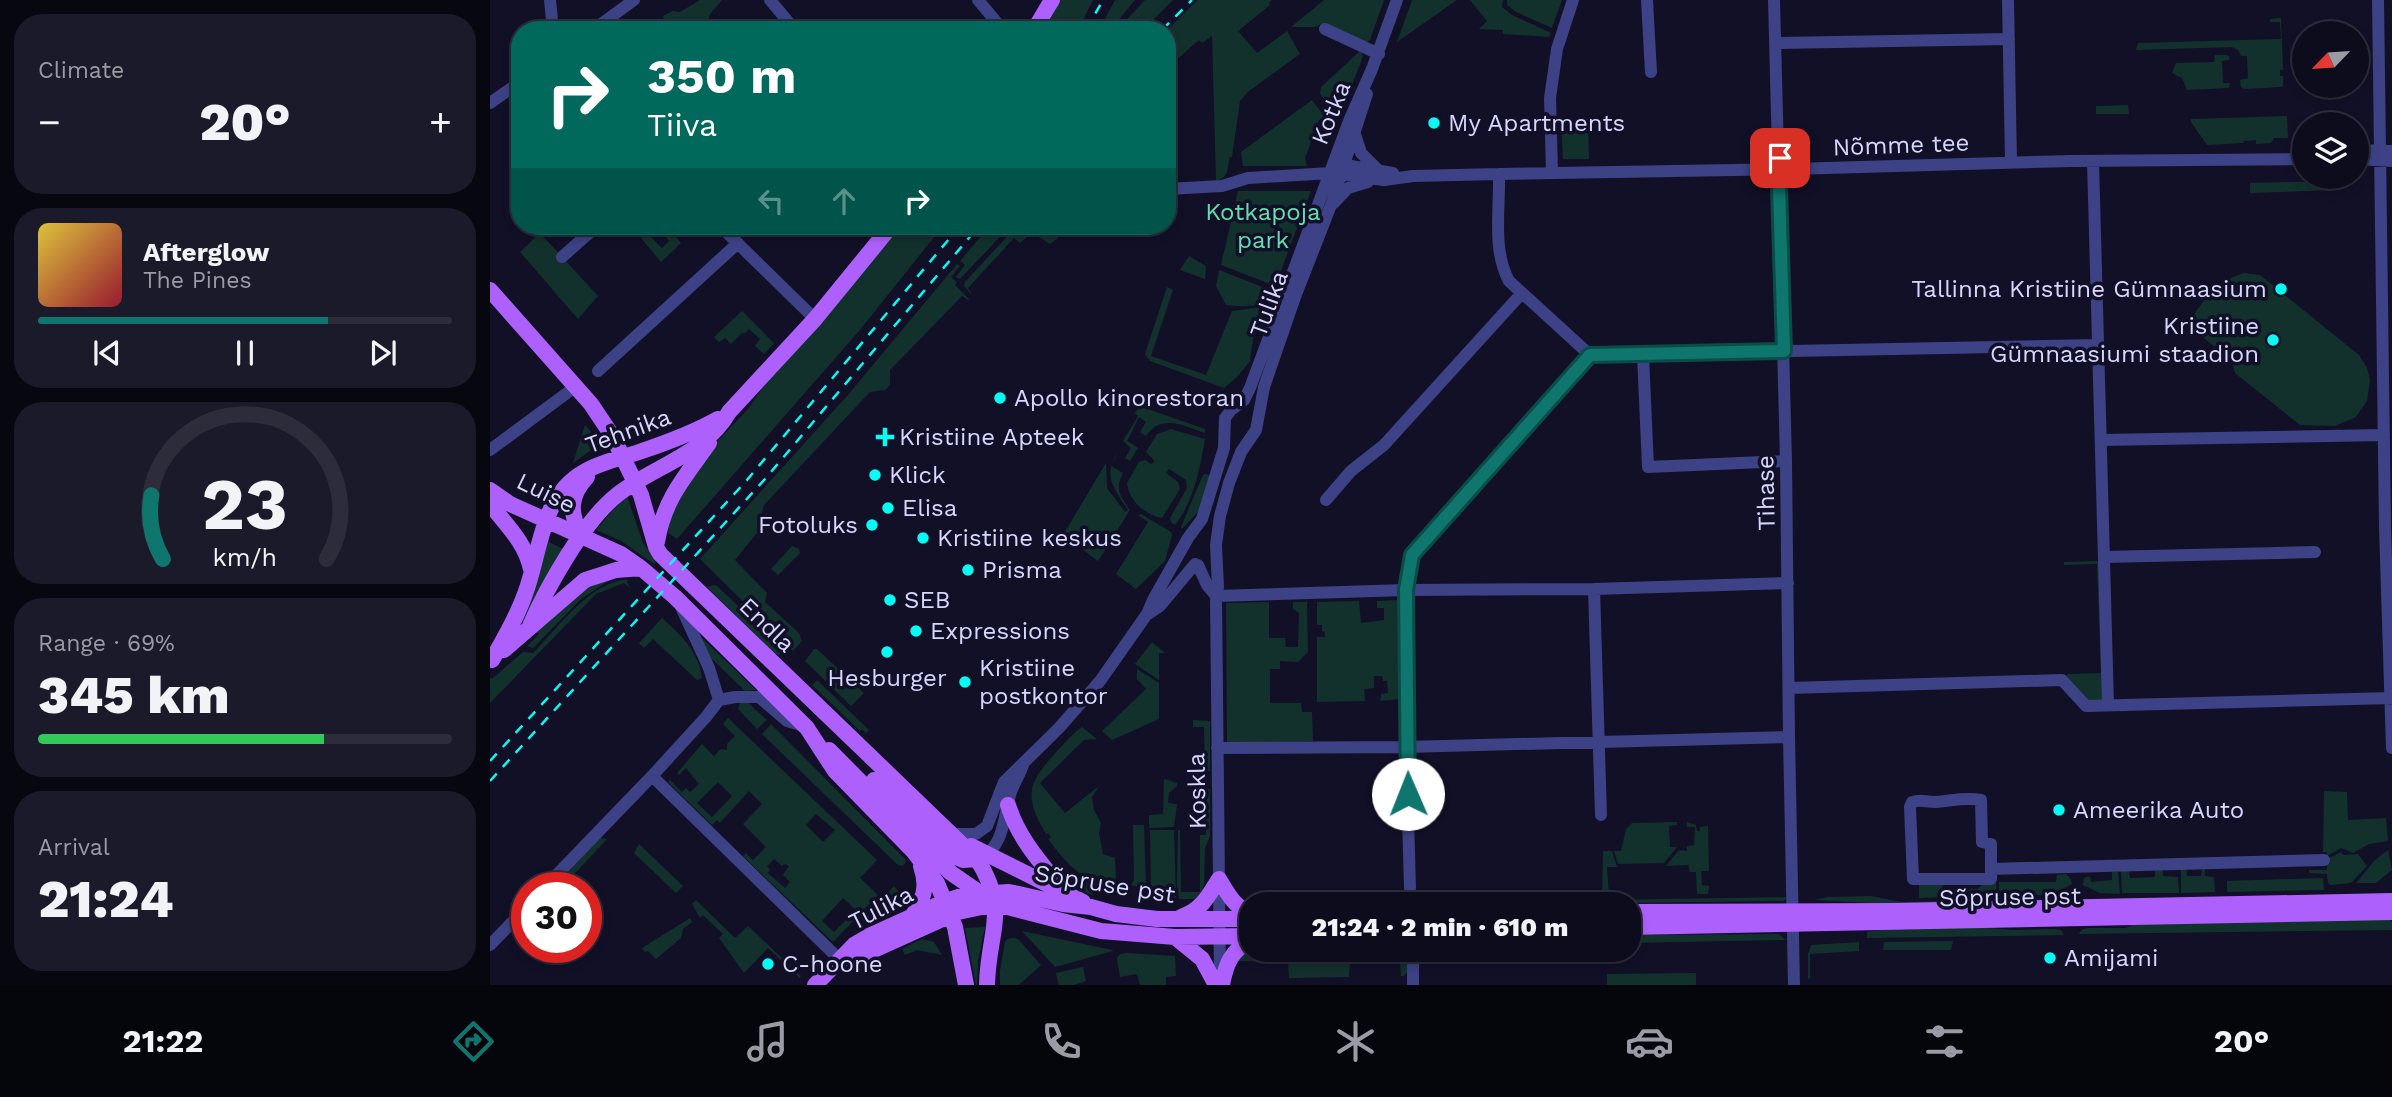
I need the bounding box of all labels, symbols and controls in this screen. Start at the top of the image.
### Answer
north arrow [2292,21,2370,98]
map controls [2292,21,2369,189]
text: 350 m [647,47,796,105]
icon: right [532,49,623,140]
text: Climate [38,57,124,84]
street label: Kotka [1306,77,1356,149]
text: 20° [199,92,291,153]
text: − [38,100,61,144]
text: + [429,100,452,144]
text: Tiiva [647,106,717,144]
place label: My Apartments [1448,109,1625,137]
button: layers [2292,112,2369,189]
marker: My Apartments [1426,115,1442,131]
pin [1750,128,1810,188]
street label: Nõmme tee [1832,129,1970,161]
icon: arrive [1761,139,1799,177]
icon: left [752,182,790,220]
icon: ahead [825,182,863,220]
icon: right [898,182,936,220]
park label: Kotkapoja park [1205,198,1321,254]
text: Afterglow [143,237,269,267]
text: The Pines [143,267,252,294]
street label: Tulika [1244,267,1294,341]
place label: Tallinna Kristiine Gümnaasium [1911,275,2267,303]
marker: Tallinna Kristiine Gümnaasium [2273,281,2289,297]
place label: Kristiine Gümnaasiumi staadion [1990,312,2259,368]
marker: Kristiine Gümnaasiumi staadion [2265,332,2281,348]
icon: previous [88,334,126,372]
icon: pause [226,334,264,372]
icon: next [364,334,402,372]
place label: Apollo kinorestoran [1014,384,1244,412]
marker: Apollo kinorestoran [992,390,1008,406]
street label: Tehnika [582,403,674,459]
place label: Kristiine Apteek [899,423,1085,451]
marker: Kristiine Apteek [877,429,893,445]
street label: Tihase [1751,455,1781,531]
text: 23 [202,461,288,547]
place label: Klick [889,461,946,489]
street label: Luise [512,467,580,519]
marker: Klick [867,467,883,483]
place label: Elisa [902,494,957,522]
marker: Elisa [880,500,896,516]
place label: Fotoluks [758,511,858,539]
marker: Fotoluks [864,517,880,533]
place label: Kristiine keskus [937,524,1122,552]
marker: Kristiine keskus [915,530,931,546]
text: km/h [213,542,277,571]
place label: Prisma [982,556,1062,584]
marker: Prisma [960,562,976,578]
place label: SEB [904,586,950,614]
street label: Endla [733,592,801,658]
marker: SEB [882,592,898,608]
place label: Expressions [930,617,1070,645]
marker: Expressions [908,623,924,639]
text: Range · 69% [38,630,175,657]
marker: Hesburger [879,644,895,660]
place label: Kristiine postkontor [979,654,1108,710]
place label: Hesburger [827,664,947,692]
text: 345 km [38,665,230,726]
marker: Kristiine postkontor [957,674,973,690]
street label: Koskla [1182,753,1212,829]
position arrow [1371,757,1445,831]
place label: Ameerika Auto [2073,796,2244,824]
marker: Ameerika Auto [2051,802,2067,818]
text: Arrival [38,834,110,861]
street label: Sõpruse pst [1033,859,1177,909]
text: 21:24 [38,869,173,930]
speed limit sign: 30 [511,872,602,963]
street label: Tulika [844,880,918,936]
street label: Sõpruse pst [1939,882,2081,912]
text: 21:24 · 2 min · 610 m [1312,912,1568,942]
place label: Amijami [2064,944,2158,972]
place label: C-hoone [782,950,883,978]
marker: Amijami [2042,950,2058,966]
marker: C-hoone [760,956,776,972]
icon: directions [449,1017,498,1066]
icon: music [743,1017,792,1066]
icon: phone [1037,1017,1086,1066]
icon: climate [1331,1017,1380,1066]
icon: car [1625,1017,1674,1066]
icon: filters [1920,1017,1969,1066]
text: 21:22 [123,1022,203,1060]
text: 20° [2214,1022,2269,1060]

